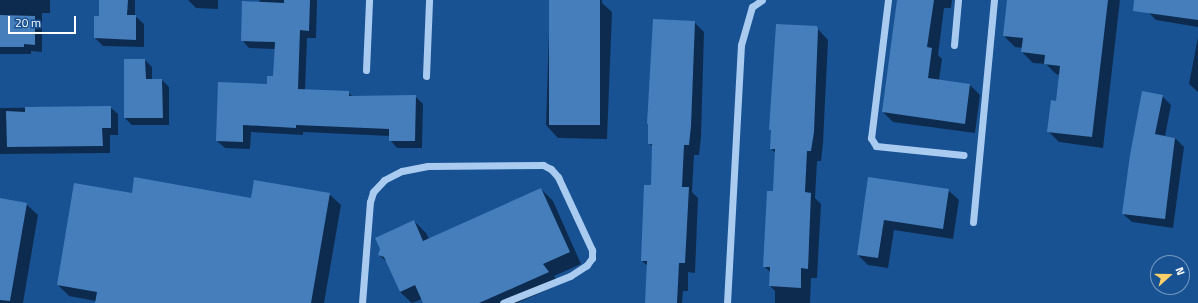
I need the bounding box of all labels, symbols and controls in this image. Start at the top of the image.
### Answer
scale bar [10,8,78,34]
text: 20 m [15,13,41,32]
north arrow [1150,255,1190,295]
text: N [1171,265,1189,277]

